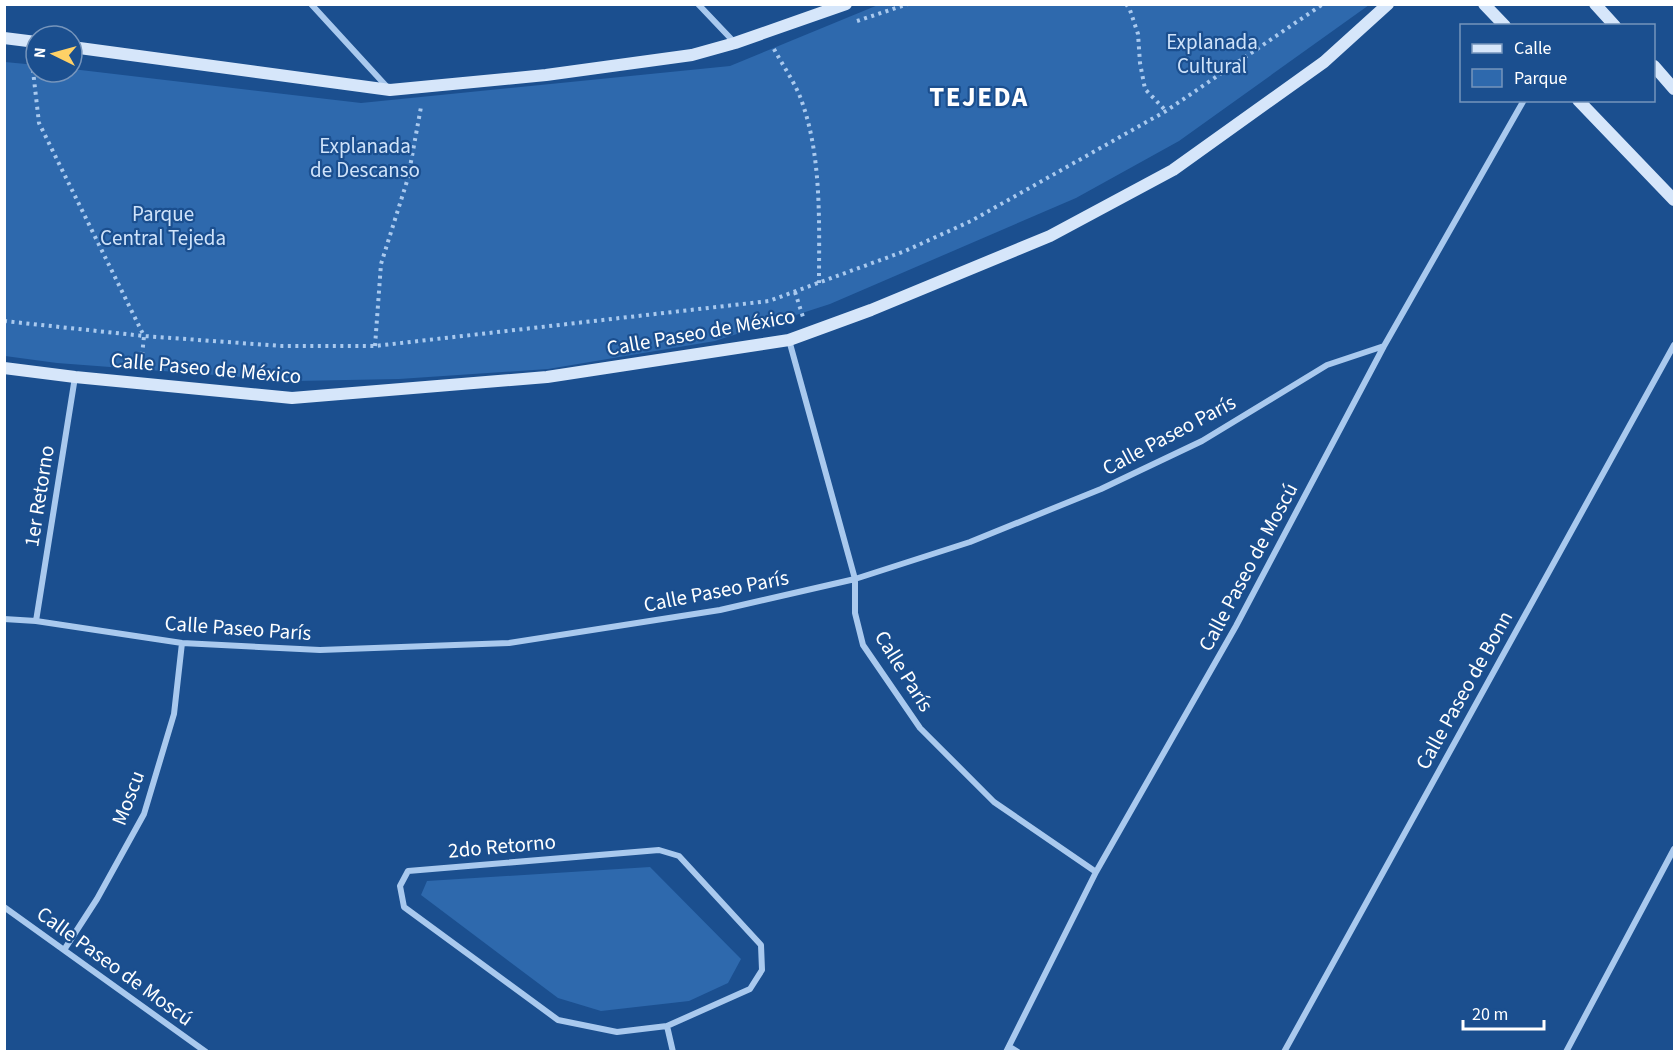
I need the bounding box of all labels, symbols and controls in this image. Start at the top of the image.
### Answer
north arrow [24,24,84,84]
legend [1460,24,1655,102]
park label: Explanada Cultural [1166,27,1258,81]
text: Calle [1514,36,1552,61]
text: N [29,47,51,59]
text: Parque [1514,66,1567,91]
district label: TEJEDA [929,78,1029,117]
park label: Explanada de Descanso [310,131,420,185]
park label: Parque Central Tejeda [100,199,226,253]
street label: Calle Paseo de México [604,301,798,363]
street label: Calle Paseo de México [109,345,303,391]
street label: Calle Paseo París [1097,387,1241,483]
street label: 1er Retorno [16,443,62,549]
street label: Calle Paseo de Moscú [1191,477,1305,657]
street label: Calle Paseo París [641,562,791,620]
street label: Calle Paseo de Bonn [1408,605,1520,775]
street label: Calle Paseo París [164,608,313,648]
street label: Calle París [867,625,941,718]
street label: Moscu [104,766,152,830]
street label: 2do Retorno [447,826,557,866]
street label: Calle Paseo de Moscú [31,899,199,1033]
scale bar [1463,993,1544,1031]
text: 20 m [1472,1002,1508,1027]

